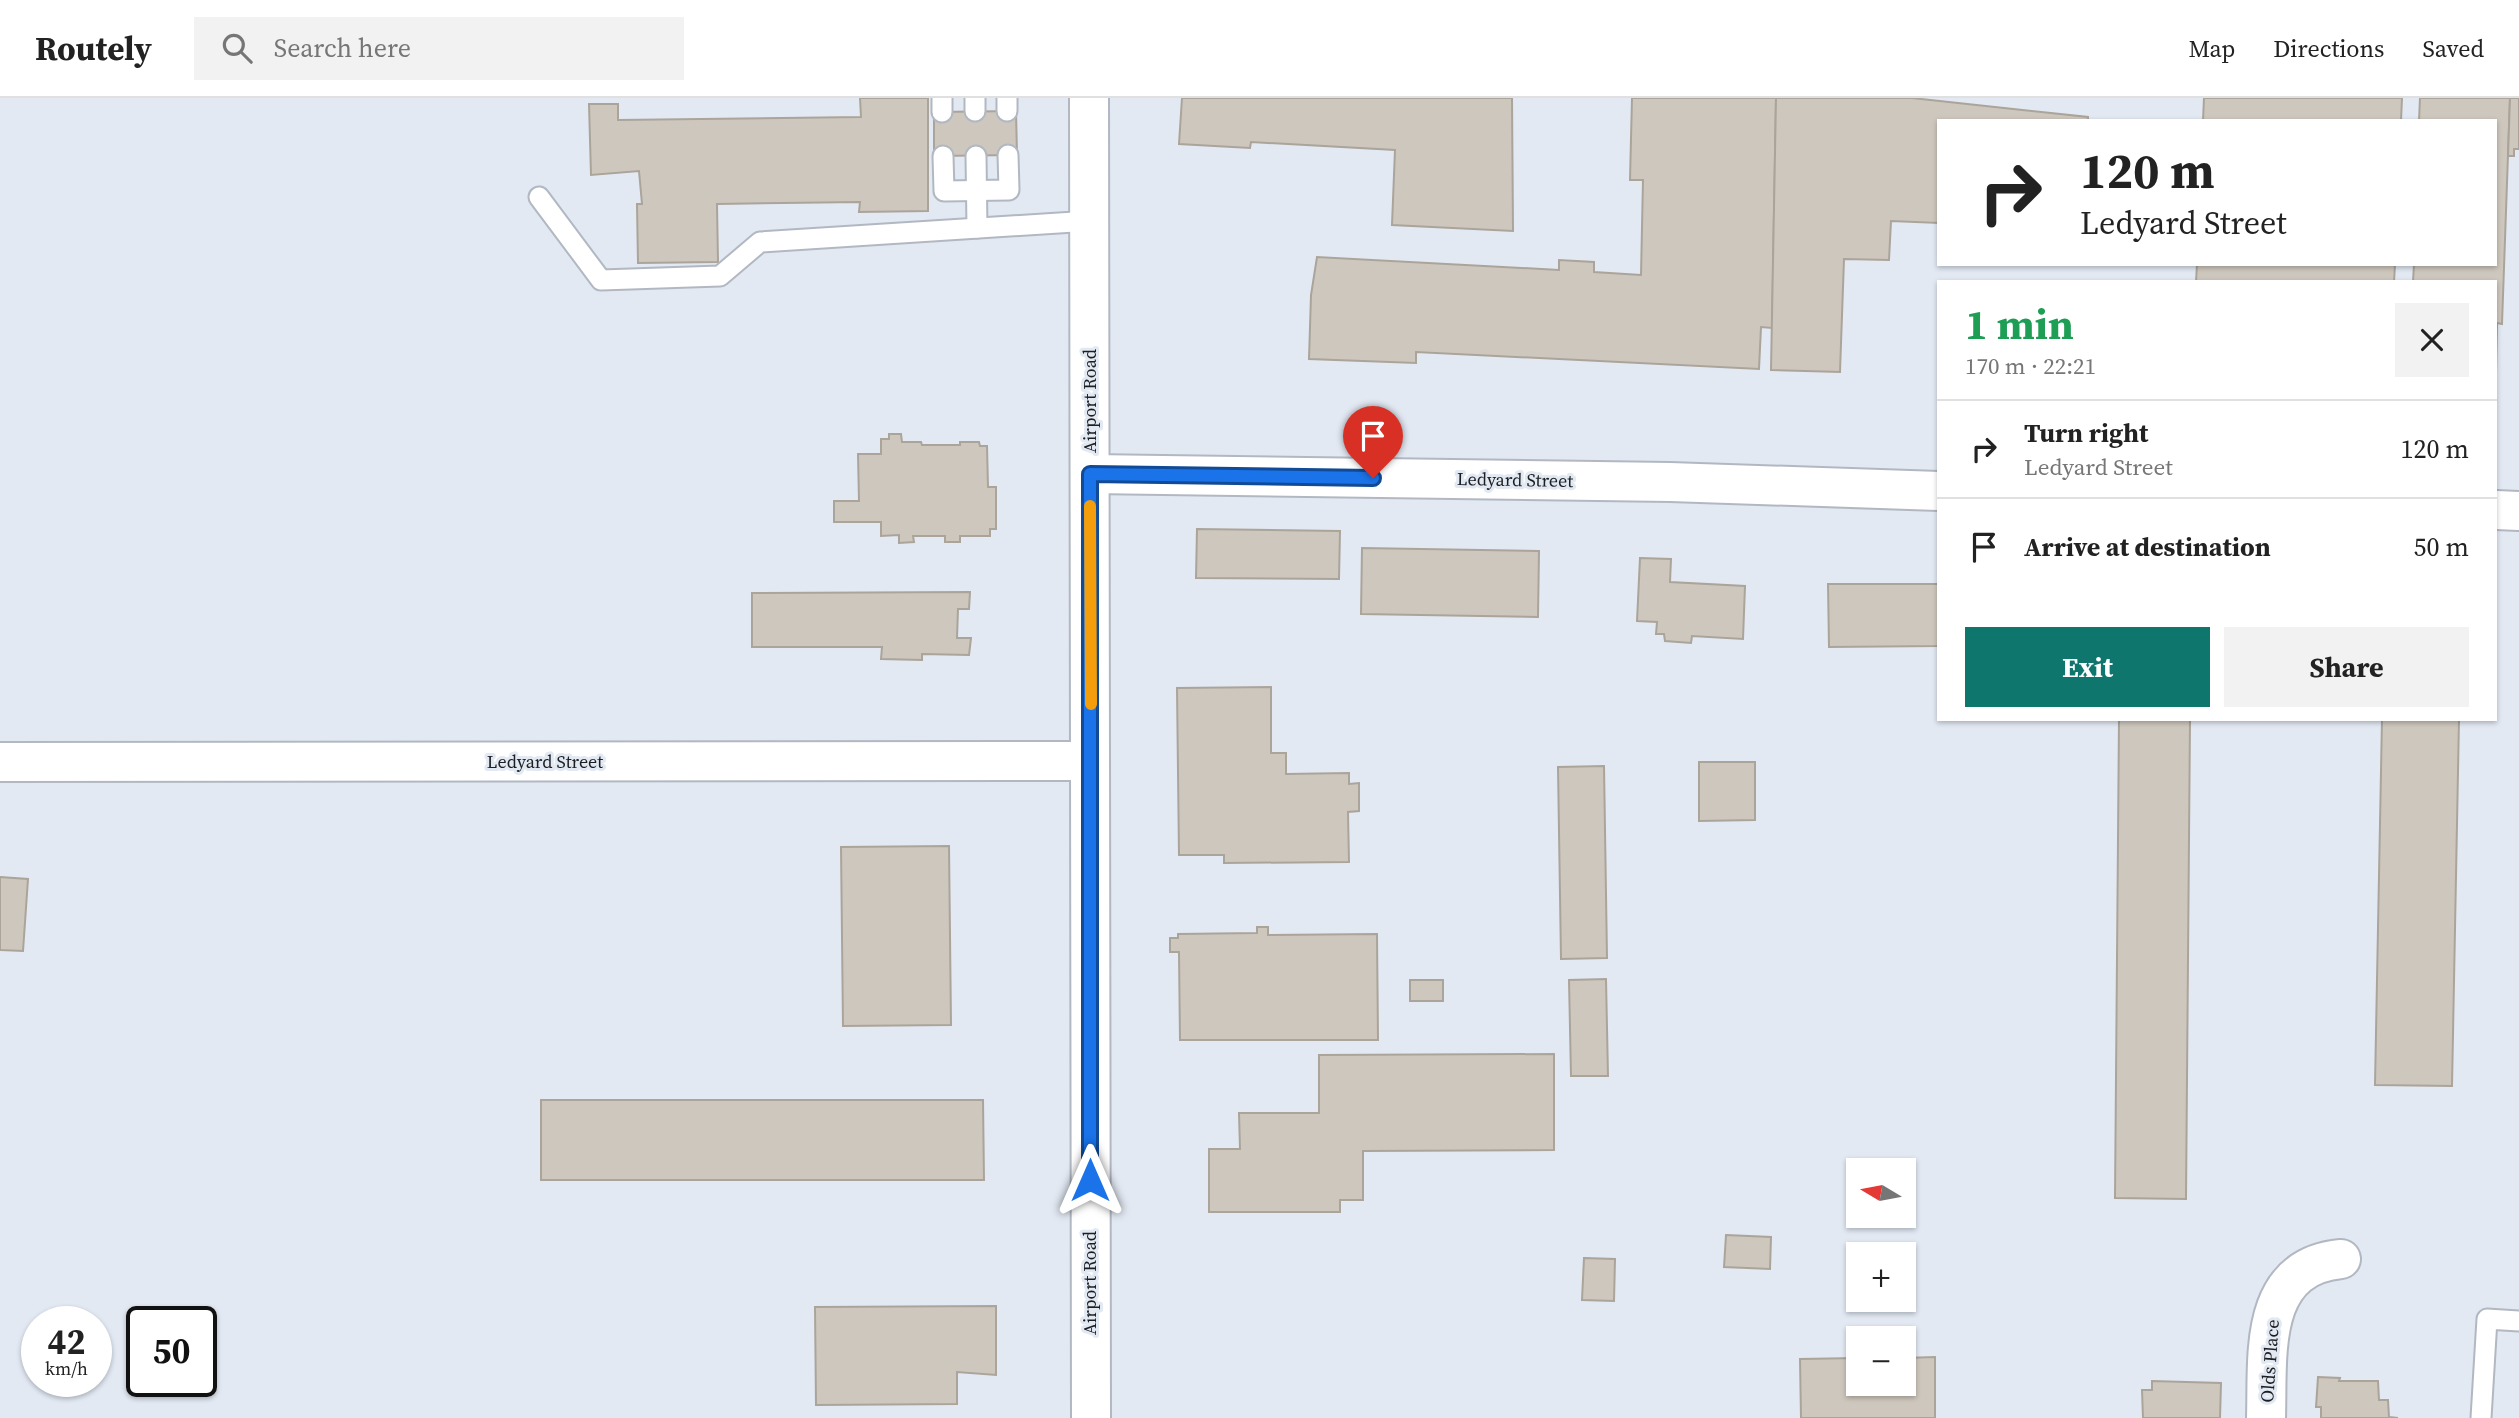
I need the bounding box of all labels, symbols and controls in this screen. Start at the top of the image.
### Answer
search box [194,17,684,80]
text: Routely [35,26,152,71]
icon: search [218,29,256,67]
text: Search here [274,30,411,66]
text: Map [2188,32,2235,65]
text: Directions [2273,32,2384,65]
text: Saved [2422,32,2484,65]
text: 120 m [2080,137,2215,204]
icon: right [1965,147,2056,238]
text: Ledyard Street [2080,201,2287,245]
text: 1 min [1965,295,2074,353]
button: close [2395,303,2469,377]
street label: Airport Road [1077,349,1102,453]
text: 170 m · 22:21 [1965,350,2096,382]
pin [1343,406,1403,478]
text: Turn right [2024,415,2148,451]
icon: arrive [1354,417,1392,455]
icon: right [1965,430,2003,468]
text: 120 m [2401,431,2469,467]
text: Ledyard Street [2024,451,2173,483]
street label: Ledyard Street [1457,466,1574,493]
icon: arrive [1965,528,2003,566]
text: Arrive at destination [2024,529,2271,565]
text: 50 m [2414,529,2469,565]
button: Exit [1965,627,2210,707]
button: Share [2224,627,2469,707]
street label: Ledyard Street [487,749,603,774]
position arrow [1053,1143,1127,1217]
north arrow [1846,1158,1916,1228]
map controls [1846,1158,1916,1396]
street label: Airport Road [1077,1231,1102,1335]
button: + [1846,1242,1916,1312]
speed limit sign: 50 [126,1306,217,1397]
text: 42 [48,1318,85,1366]
street label: Olds Place [2254,1319,2285,1403]
button: − [1846,1326,1916,1396]
text: km/h [45,1356,88,1381]

